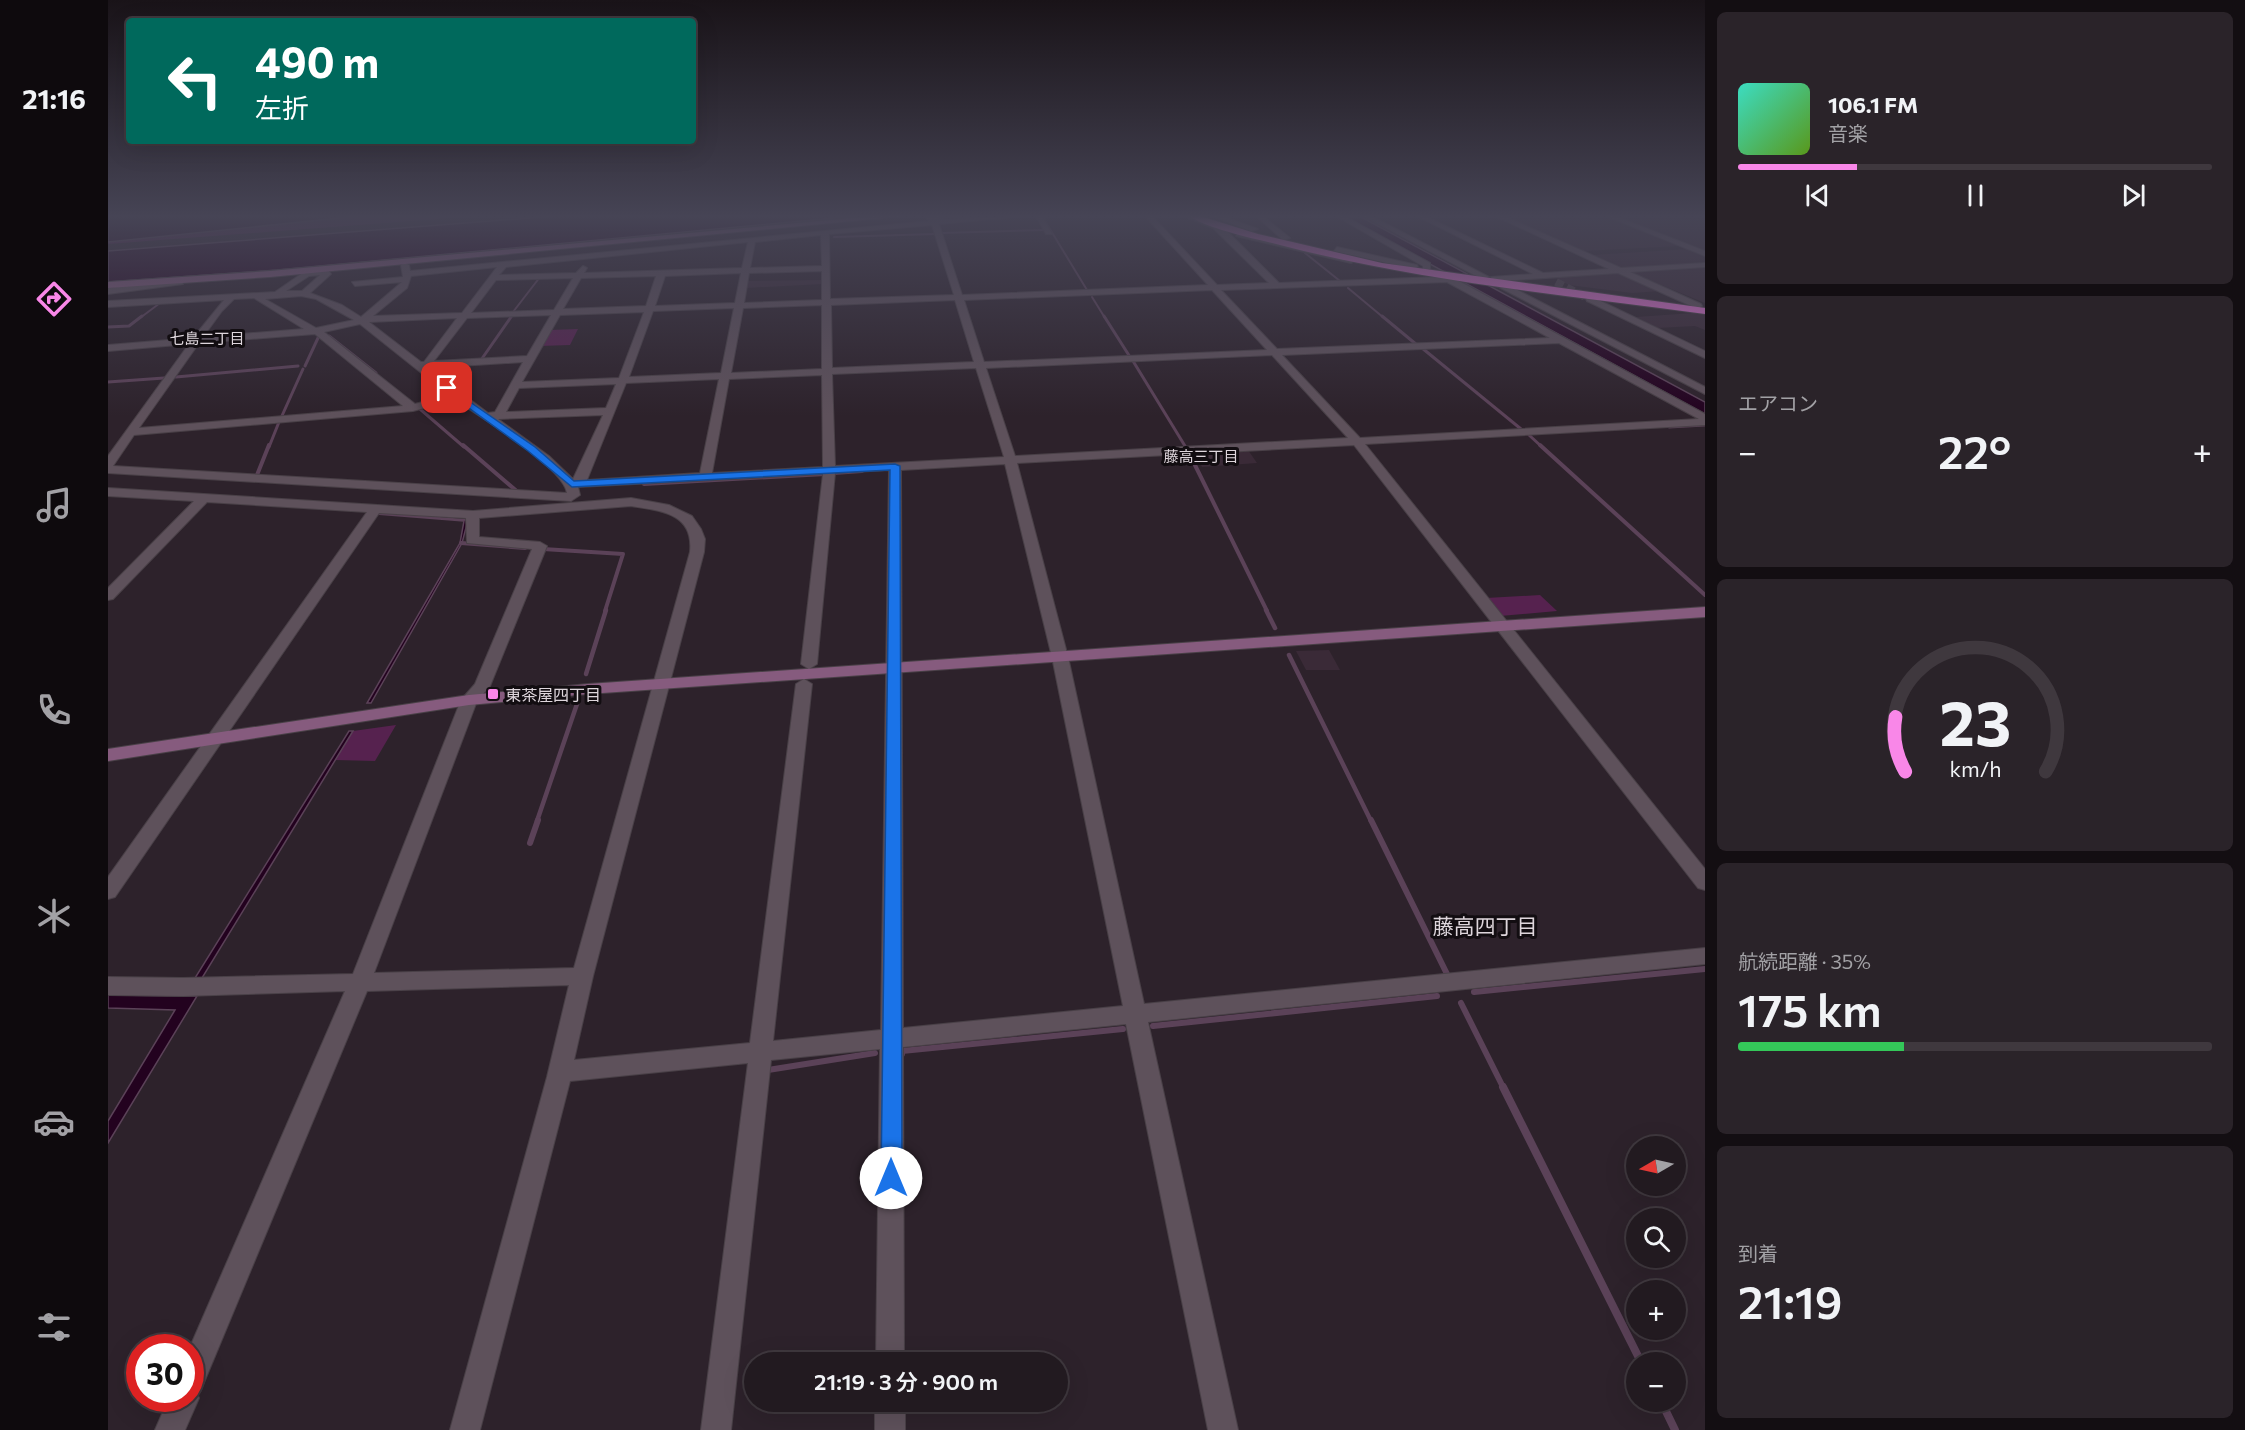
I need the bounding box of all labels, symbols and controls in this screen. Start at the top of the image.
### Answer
text: 490 m [255,35,379,87]
icon: left [156,42,234,120]
text: 21:16 [22,82,86,115]
text: 左折 [255,91,309,124]
text: 106.1 FM [1828,91,1918,118]
text: 音楽 [1828,121,1868,145]
icon: previous [1801,179,1834,212]
icon: pause [1959,179,1992,212]
icon: next [2117,179,2150,212]
icon: directions [33,278,75,320]
district label: 七島二丁目 [169,329,245,347]
pin [421,362,472,413]
icon: arrive [430,371,463,404]
text: エアコン [1738,391,1818,415]
text: 22° [1938,423,2011,478]
text: − [1738,430,1757,471]
text: + [2193,430,2212,471]
district label: 藤高三丁目 [1163,447,1239,465]
icon: music [33,484,75,526]
text: 23 [1939,683,2011,759]
place label: 東茶屋四丁目 [505,685,601,704]
marker: 東茶屋四丁目 [486,687,500,701]
icon: phone [33,689,75,731]
text: km/h [1949,755,2001,781]
icon: climate [33,895,75,937]
district label: 藤高四丁目 [1433,913,1538,938]
text: 航続距離 · 35% [1738,949,1871,973]
text: 175 km [1738,981,1882,1036]
icon: car [33,1101,75,1143]
north arrow [1626,1136,1686,1196]
map controls [1626,1136,1686,1412]
position arrow [859,1146,923,1210]
button: search [1626,1208,1686,1268]
text: 到着 [1738,1241,1778,1265]
text: 21:19 [1738,1273,1842,1328]
button: + [1626,1280,1686,1340]
icon: filters [33,1306,75,1348]
speed limit sign: 30 [126,1334,204,1412]
button: − [1626,1352,1686,1412]
text: 21:19 · 3 分 · 900 m [814,1368,998,1395]

